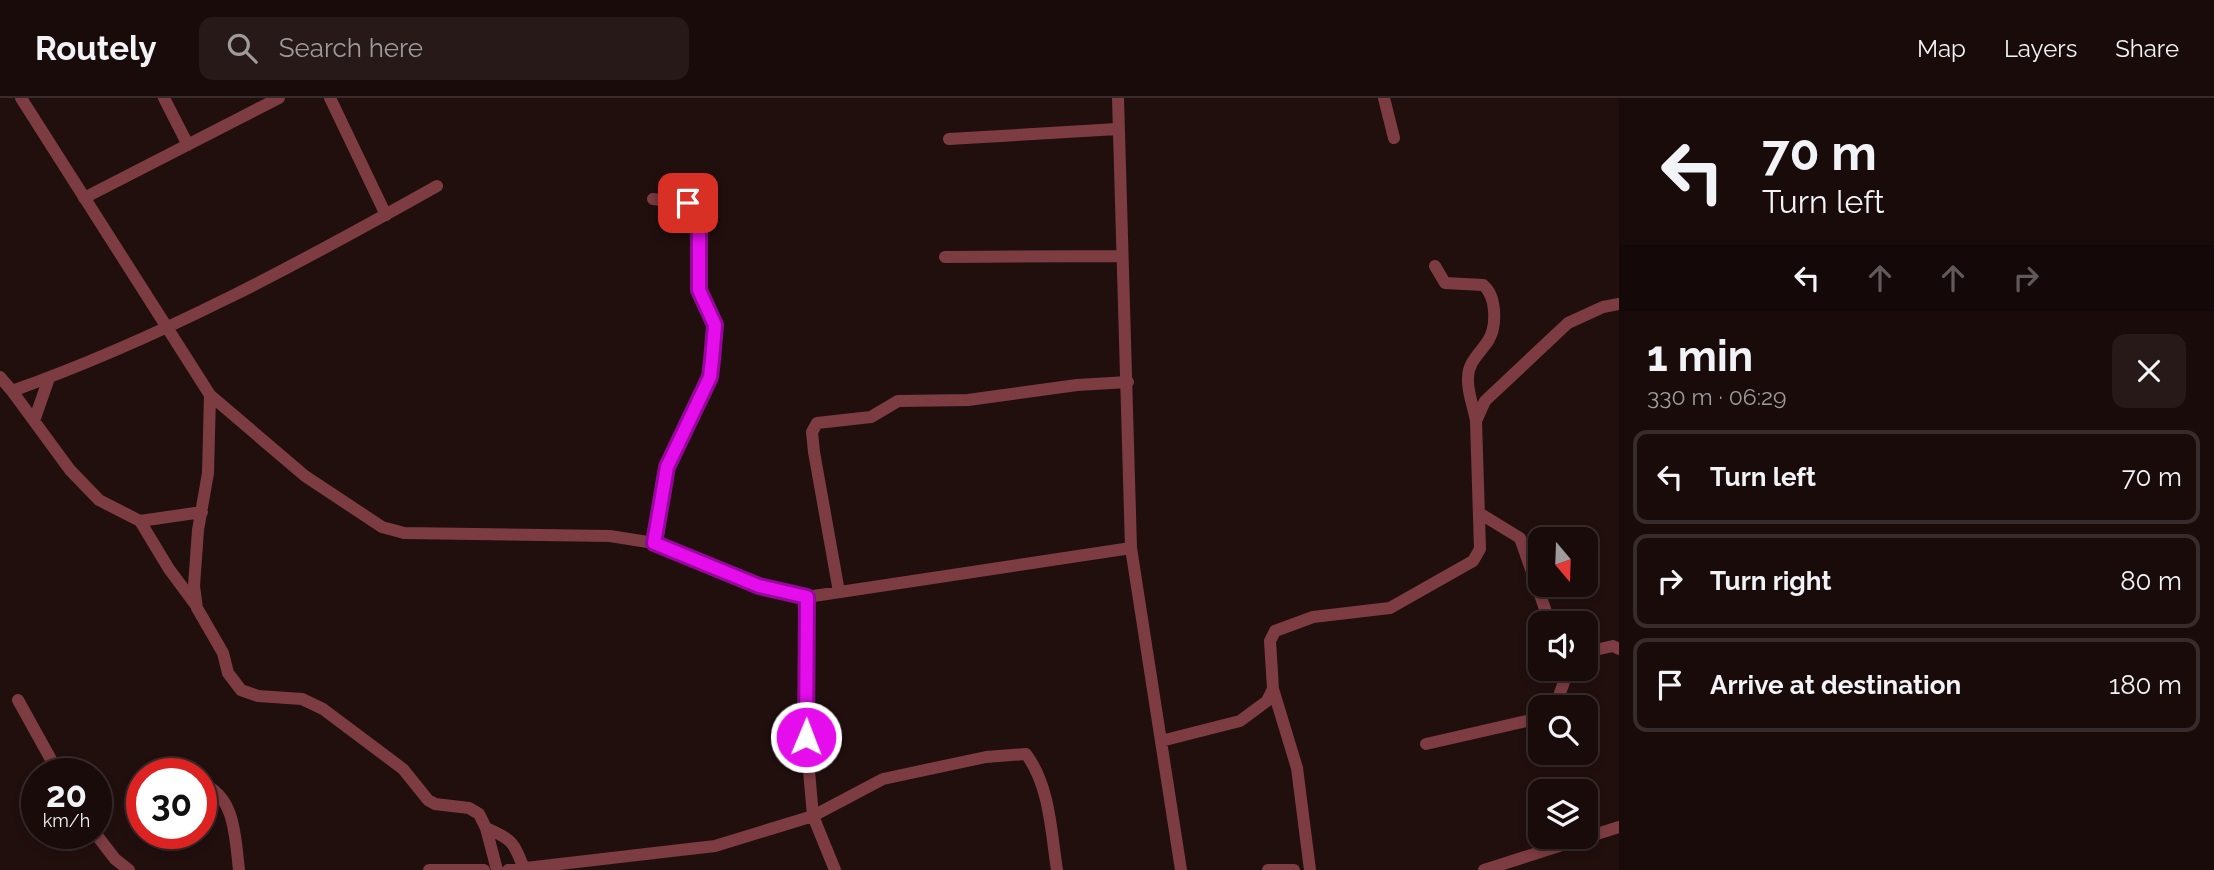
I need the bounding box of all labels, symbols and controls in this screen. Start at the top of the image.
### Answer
search box [199,17,689,80]
text: Routely [35,29,157,68]
icon: search [223,29,261,67]
text: Search here [279,33,423,63]
text: Map [1917,34,1966,63]
text: Layers [2004,34,2077,63]
text: Share [2115,34,2179,63]
text: 70 m [1762,124,1877,181]
icon: left [1647,126,1738,217]
pin [658,173,718,233]
text: Turn left [1762,183,1884,220]
icon: arrive [669,184,707,222]
icon: left [1788,259,1826,297]
icon: ahead [1861,259,1899,297]
icon: ahead [1934,259,1972,297]
icon: right [2007,259,2045,297]
text: 1 min [1647,332,1753,381]
button: close [2112,334,2186,408]
text: 330 m · 06:29 [1647,383,1786,410]
icon: left [1651,458,1689,496]
text: Turn left [1710,462,1816,492]
text: 70 m [2122,462,2182,492]
north arrow [1528,527,1598,597]
map controls [1528,527,1598,849]
icon: right [1651,562,1689,600]
text: Turn right [1710,566,1831,596]
text: 80 m [2120,566,2182,596]
button: sound [1528,611,1598,681]
icon: arrive [1651,666,1689,704]
text: Arrive at destination [1710,670,1961,700]
text: 180 m [2109,670,2182,700]
button: search [1528,695,1598,765]
position arrow [769,700,843,774]
speed limit sign: 30 [126,758,217,849]
text: 20 [46,774,87,815]
button: layers [1528,779,1598,849]
text: km/h [43,810,90,831]

